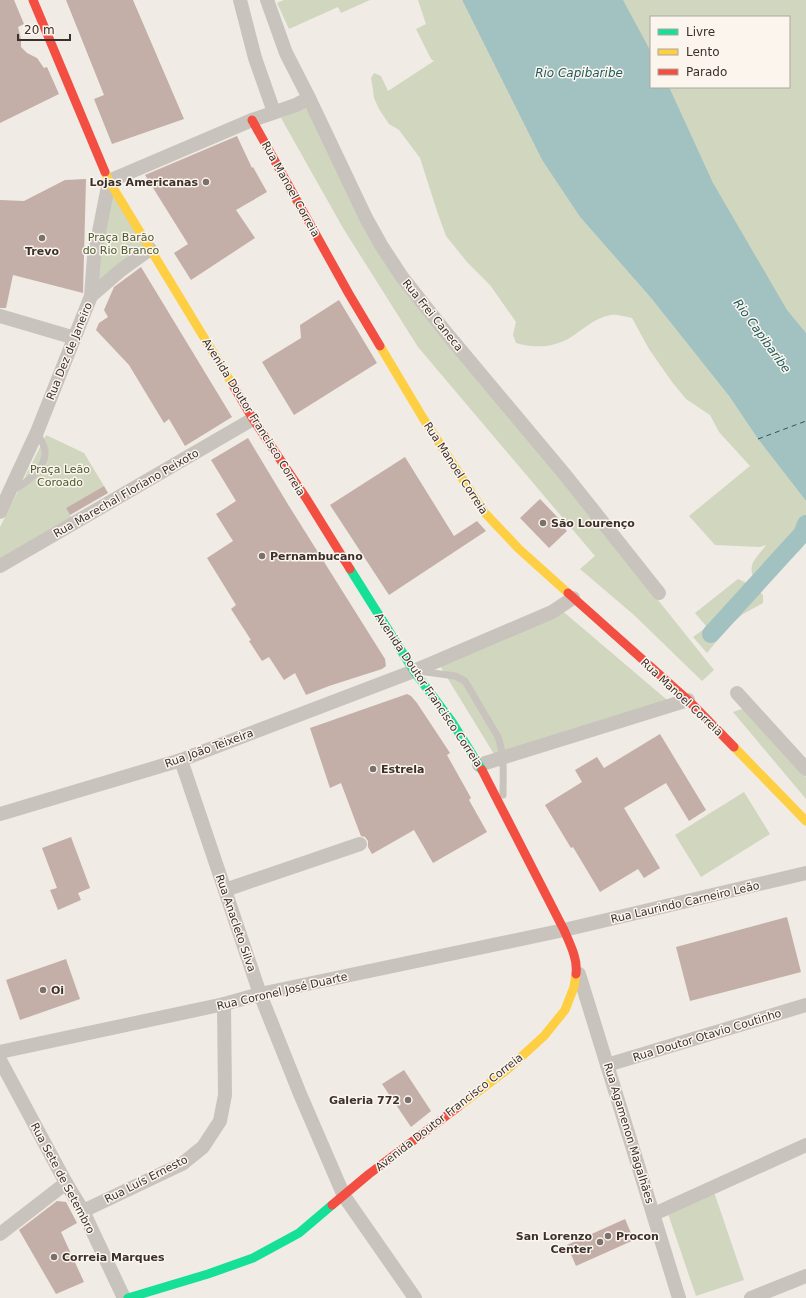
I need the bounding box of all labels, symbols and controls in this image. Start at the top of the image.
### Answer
scale bar [18,16,70,42]
legend [650,16,790,88]
text: 20 m [24,23,55,37]
text: Livre [686,25,715,39]
text: Lento [686,45,720,59]
text: Parado [686,65,727,79]
water label: Rio Capibaribe [535,66,623,80]
street label: Rua Manoel Correia [259,139,322,239]
place label: Lojas Americanas [89,176,198,189]
marker: Lojas Americanas [201,177,211,187]
park label: Praça Barão do Rio Branco [83,231,160,257]
marker: Trevo [37,233,47,243]
place label: Trevo [25,245,59,258]
street label: Rua Frei Caneca [400,277,465,354]
water label: Rio Capibaribe [731,296,793,376]
street label: Rua Dez de Janeiro [44,300,95,402]
street label: Avenida Doutor Francisco Correia [200,336,308,498]
street label: Rua Manoel Correia [421,420,490,517]
street label: Rua Marechal Floriano Peixoto [51,446,201,540]
park label: Praça Leão Coroado [30,463,90,489]
place label: São Lourenço [551,517,635,530]
marker: São Lourenço [538,518,548,528]
place label: Pernambucano [270,550,363,563]
marker: Pernambucano [257,551,267,561]
street label: Avenida Doutor Francisco Correia [372,611,485,770]
street label: Rua Manoel Correia [638,656,725,739]
street label: Rua João Teixeira [163,726,255,771]
place label: Estrela [381,763,424,776]
marker: Estrela [368,764,378,774]
street label: Rua Anacleto Silva [213,873,258,974]
street label: Rua Laurindo Carneiro Leão [610,879,761,926]
street label: Rua Coronel José Duarte [215,970,349,1013]
place label: Oi [51,984,64,997]
marker: Oi [38,985,48,995]
street label: Rua Doutor Otavio Coutinho [631,1007,783,1064]
street label: Avenida Doutor Francisco Correia [373,1051,525,1174]
street label: Rua Agamenon Magalhães [601,1061,656,1205]
place label: Galeria 772 [329,1094,400,1107]
marker: Galeria 772 [403,1095,413,1105]
street label: Rua Sete de Setembro [28,1121,97,1236]
street label: Rua Luís Ernesto [103,1153,190,1206]
place label: San Lorenzo Center [516,1230,593,1256]
place label: Procon [616,1230,659,1243]
marker: Procon [603,1231,613,1241]
marker: San Lorenzo Center [595,1237,605,1247]
place label: Correia Marques [62,1251,165,1264]
marker: Correia Marques [49,1252,59,1262]

